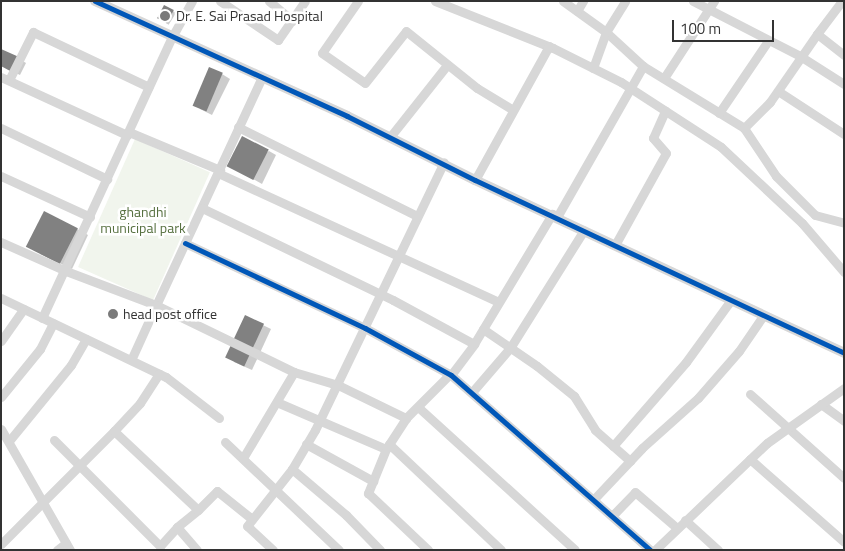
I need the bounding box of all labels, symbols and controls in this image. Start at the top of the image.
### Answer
place label: Dr. E. Sai Prasad Hospital [176,8,323,24]
marker: Dr. E. Sai Prasad Hospital [158,9,172,23]
scale bar [675,10,778,42]
text: 100 m [680,17,721,40]
park label: ghandhi municipal park [100,204,186,236]
place label: head post office [123,306,217,322]
marker: head post office [107,308,119,320]

